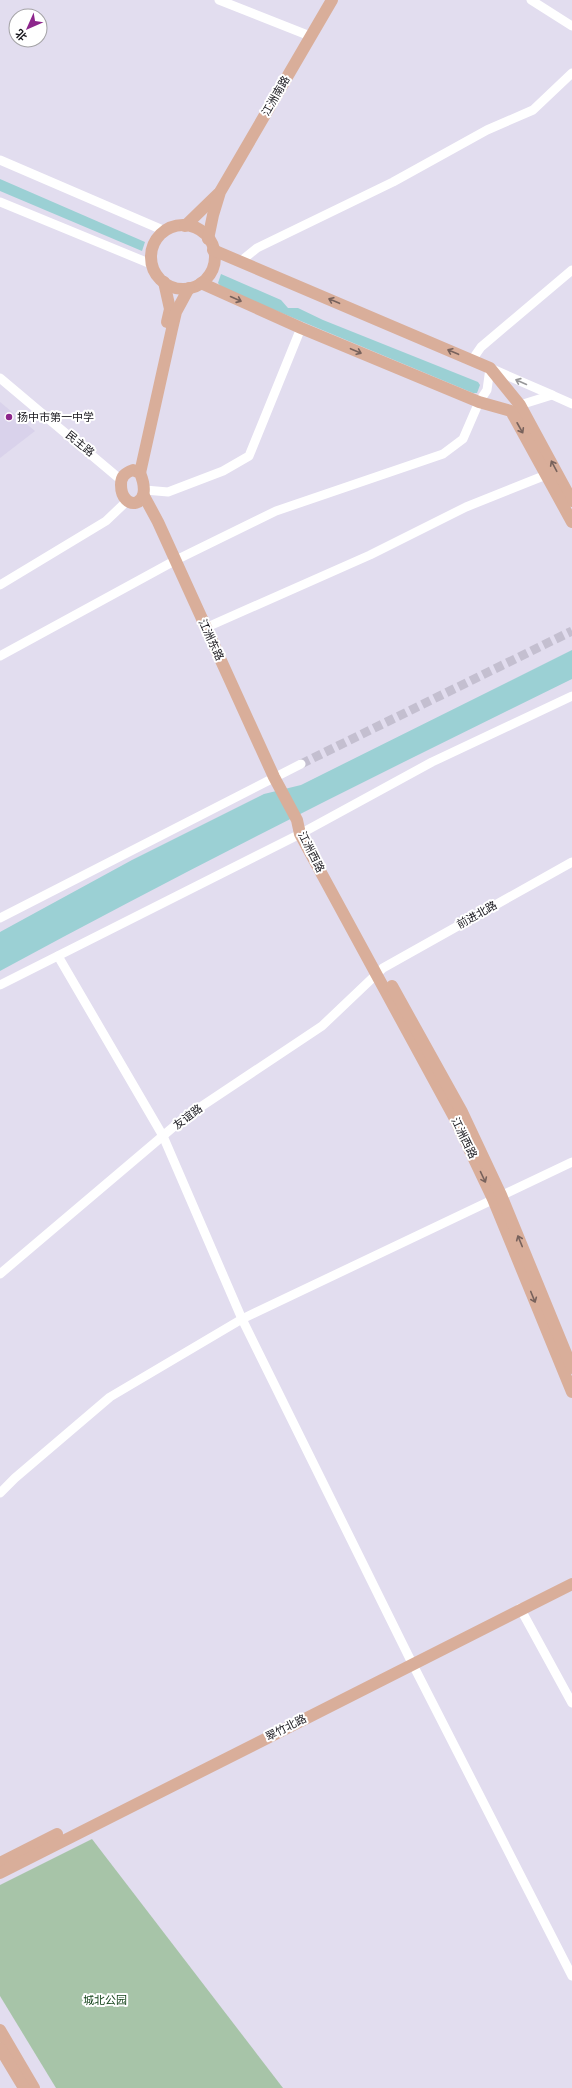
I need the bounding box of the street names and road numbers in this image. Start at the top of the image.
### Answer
street label: 江洲南路 [259,73,293,119]
street label: 民主路 [62,428,98,460]
street label: 江洲东路 [195,617,227,663]
street label: 江洲西路 [294,829,328,875]
street label: 前进北路 [454,898,500,932]
street label: 友谊路 [170,1101,206,1133]
street label: 江洲西路 [448,1115,480,1161]
street label: 翠竹北路 [263,1711,309,1745]

